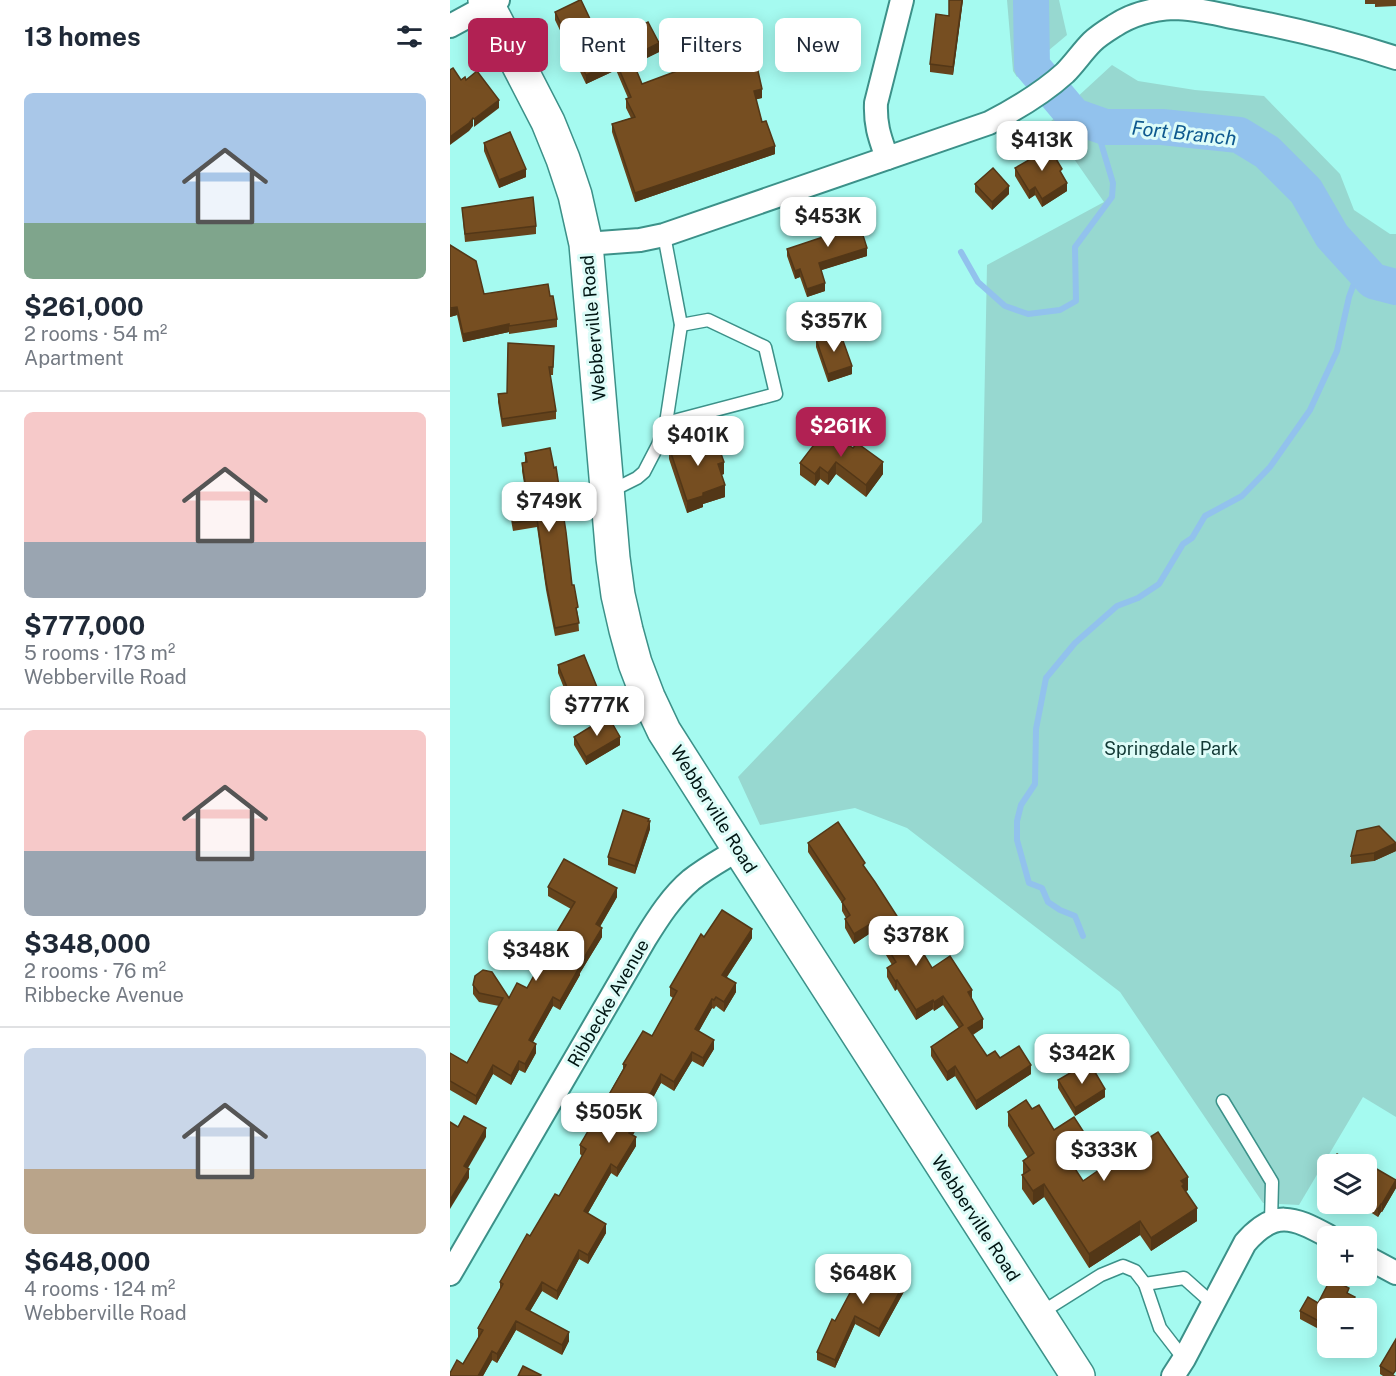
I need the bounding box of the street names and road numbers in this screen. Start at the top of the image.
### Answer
street label: Webberville Road [576,254,610,402]
street label: Webberville Road [666,741,762,877]
street label: Ribbecke Avenue [563,935,653,1071]
street label: Webberville Road [927,1151,1025,1285]

